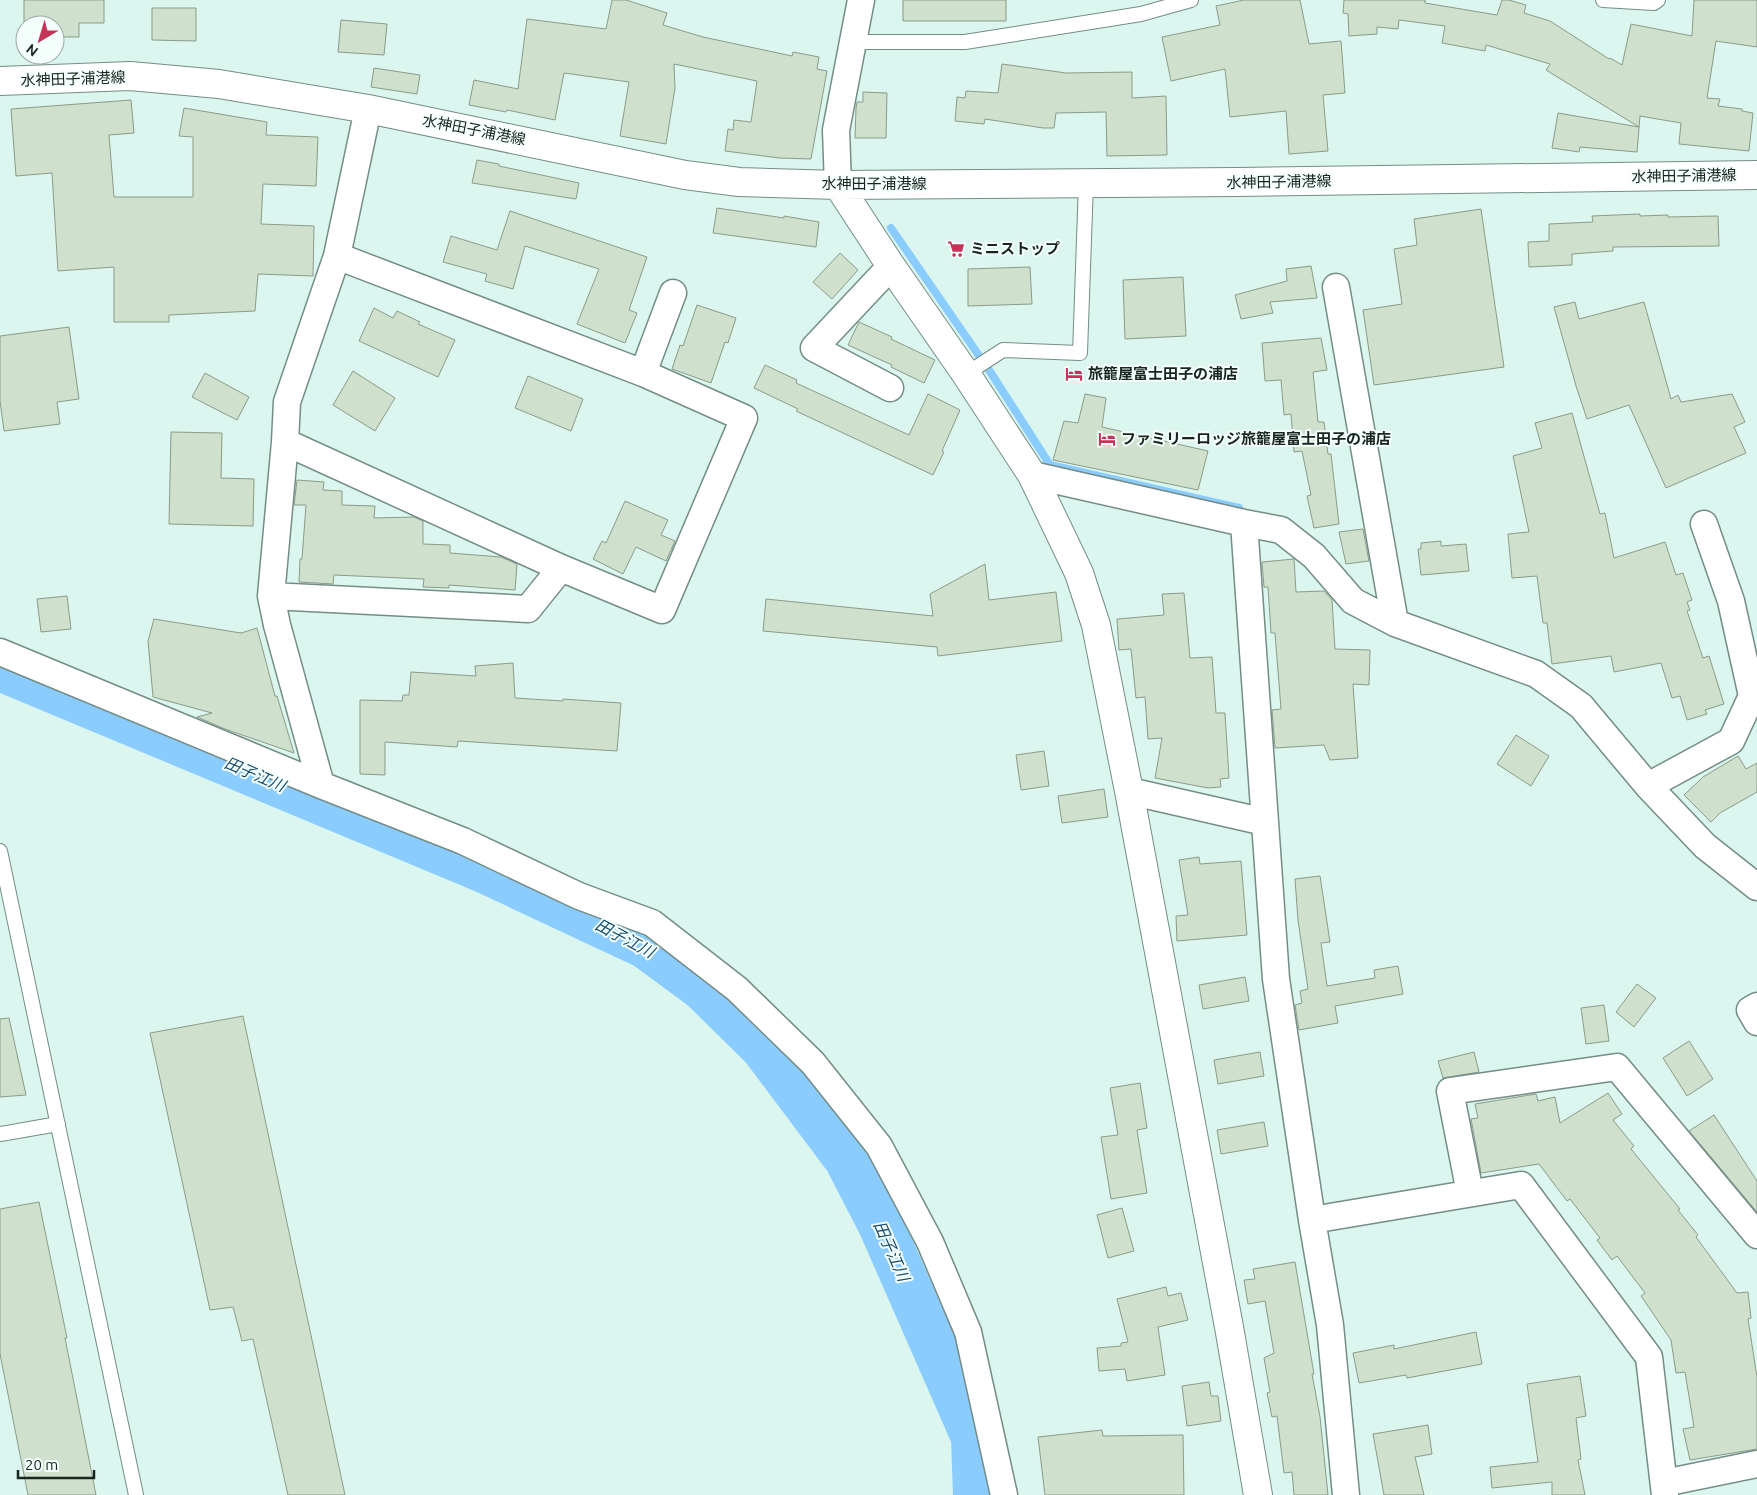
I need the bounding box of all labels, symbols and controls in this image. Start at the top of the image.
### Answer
north arrow [15,15,65,65]
text: N [23,41,41,60]
street label: 水神田子浦港線 [20,68,126,89]
street label: 水神田子浦港線 [421,111,527,148]
street label: 水神田子浦港線 [1631,166,1737,185]
street label: 水神田子浦港線 [1226,172,1332,191]
street label: 水神田子浦港線 [821,175,927,192]
supermarket icon: ミニストップ [946,239,966,259]
place label: ミニストップ [970,240,1060,257]
hotel icon: 旅籠屋富士田子の浦店 [1064,364,1084,384]
place label: 旅籠屋富士田子の浦店 [1088,365,1238,382]
hotel icon: ファミリーロッジ旅籠屋富士田子の浦店 [1097,429,1117,449]
place label: ファミリーロッジ旅籠屋富士田子の浦店 [1121,430,1391,447]
water label: 田子江川 [222,753,290,796]
water label: 田子江川 [593,915,659,962]
water label: 田子江川 [871,1218,914,1286]
scale bar [18,1448,94,1480]
text: 20 m [25,1456,58,1473]

